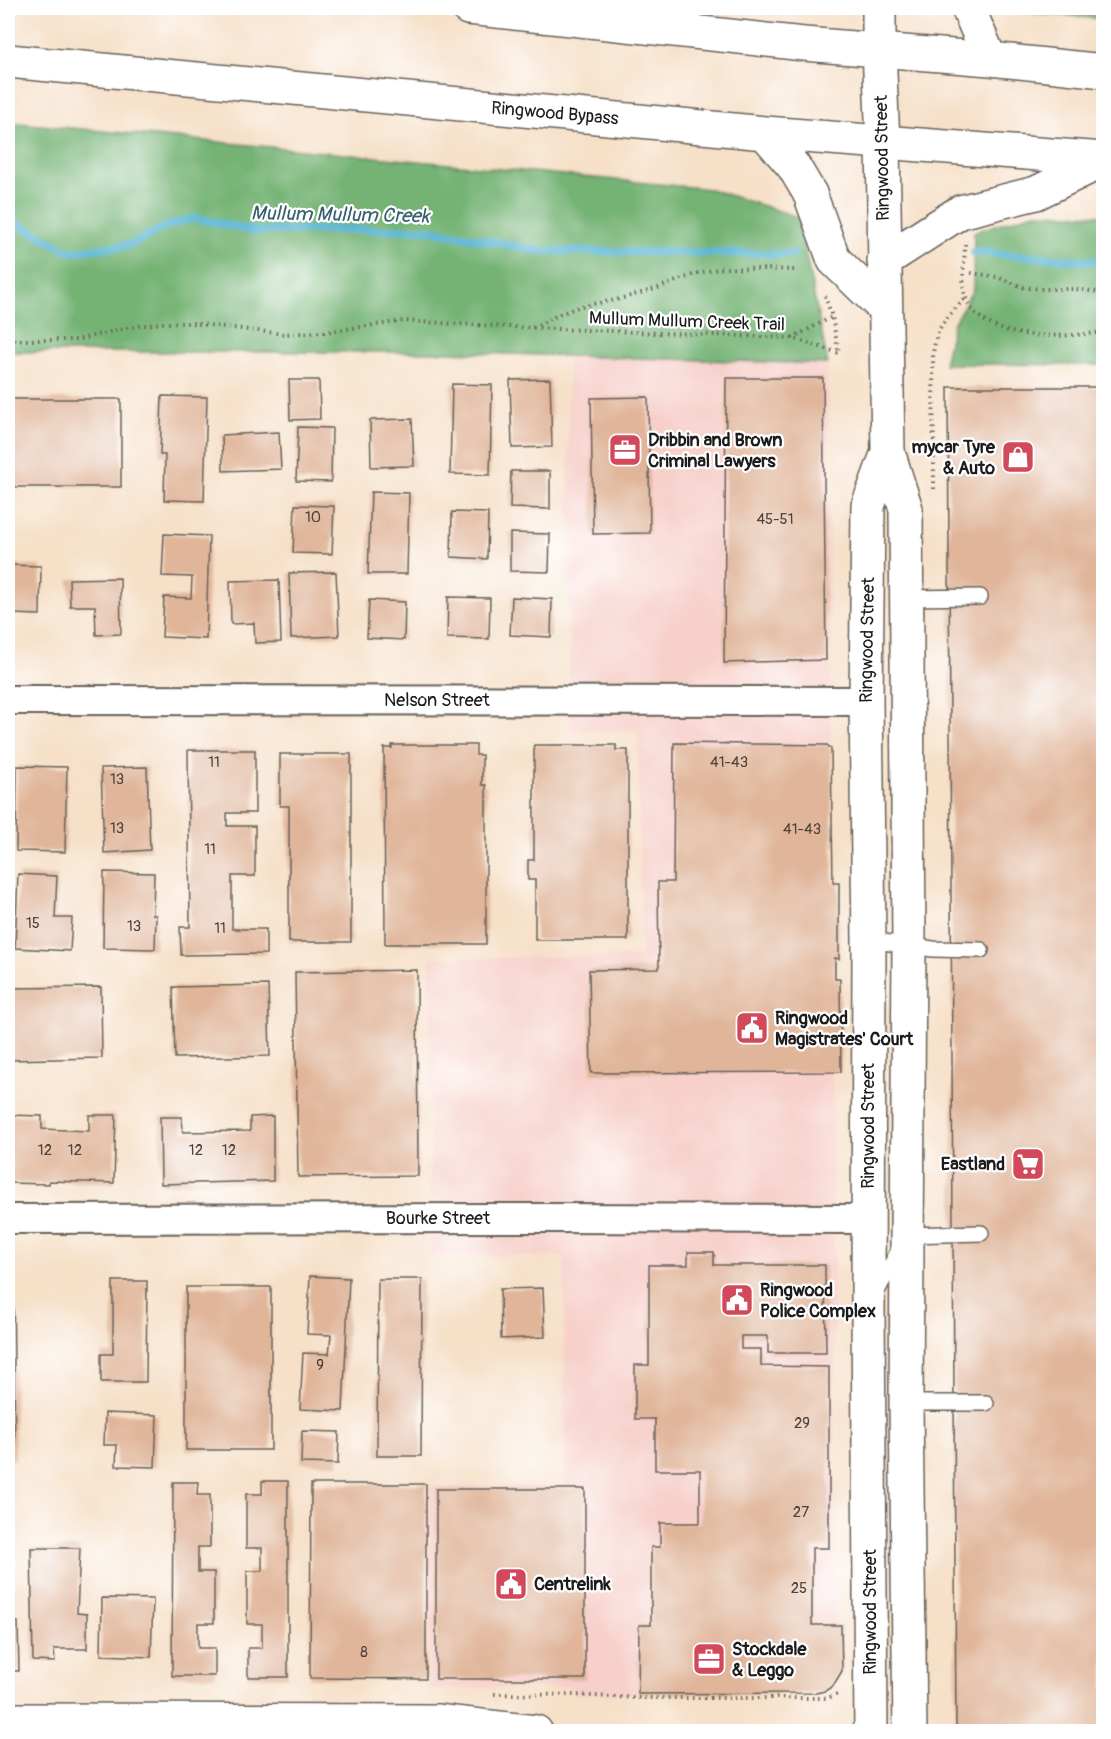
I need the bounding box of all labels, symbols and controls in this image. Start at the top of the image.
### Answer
street label: Ringwood Street [870,94,895,221]
street label: Ringwood Bypass [490,96,620,131]
water label: Mullum Mullum Creek [251,200,431,229]
street label: Mullum Mullum Creek Trail [589,307,785,336]
place label: Dribbin and Brown Criminal Lawyers [648,429,783,473]
office icon: Dribbin and Brown Criminal Lawyers [607,432,643,468]
place label: mycar Tyre & Auto [911,436,996,480]
shop icon: mycar Tyre & Auto [1000,439,1036,475]
house number: 10 [305,508,321,527]
house number: 45-51 [756,510,794,529]
street label: Ringwood Street [855,576,880,703]
street label: Nelson Street [384,689,491,712]
house number: 11 [208,753,220,772]
house number: 41-43 [710,753,748,772]
house number: 13 [110,770,124,789]
house number: 13 [110,819,124,838]
house number: 41-43 [783,820,821,839]
house number: 11 [204,840,216,859]
house number: 15 [26,914,40,933]
house number: 13 [127,917,141,936]
house number: 11 [214,919,226,938]
place label: Ringwood Magistrates' Court [775,1007,914,1051]
public building icon: Ringwood Magistrates' Court [734,1010,770,1046]
street label: Ringwood Street [857,1062,880,1189]
house number: 12 [38,1141,52,1160]
house number: 12 [68,1141,82,1160]
house number: 12 [189,1141,203,1160]
house number: 12 [222,1141,236,1160]
supermarket icon: Eastland [1010,1146,1046,1182]
place label: Eastland [941,1153,1005,1176]
street label: Bourke Street [386,1207,491,1230]
place label: Ringwood Police Complex [760,1279,876,1323]
public building icon: Ringwood Police Complex [719,1282,755,1318]
house number: 9 [316,1356,324,1375]
house number: 29 [794,1414,810,1433]
house number: 27 [793,1503,809,1522]
street label: Ringwood Street [859,1548,882,1675]
public building icon: Centrelink [493,1566,529,1602]
place label: Centrelink [534,1573,611,1596]
house number: 25 [791,1579,807,1598]
place label: Stockdale & Leggo [732,1638,808,1682]
office icon: Stockdale & Leggo [691,1641,727,1677]
house number: 8 [360,1643,368,1662]

